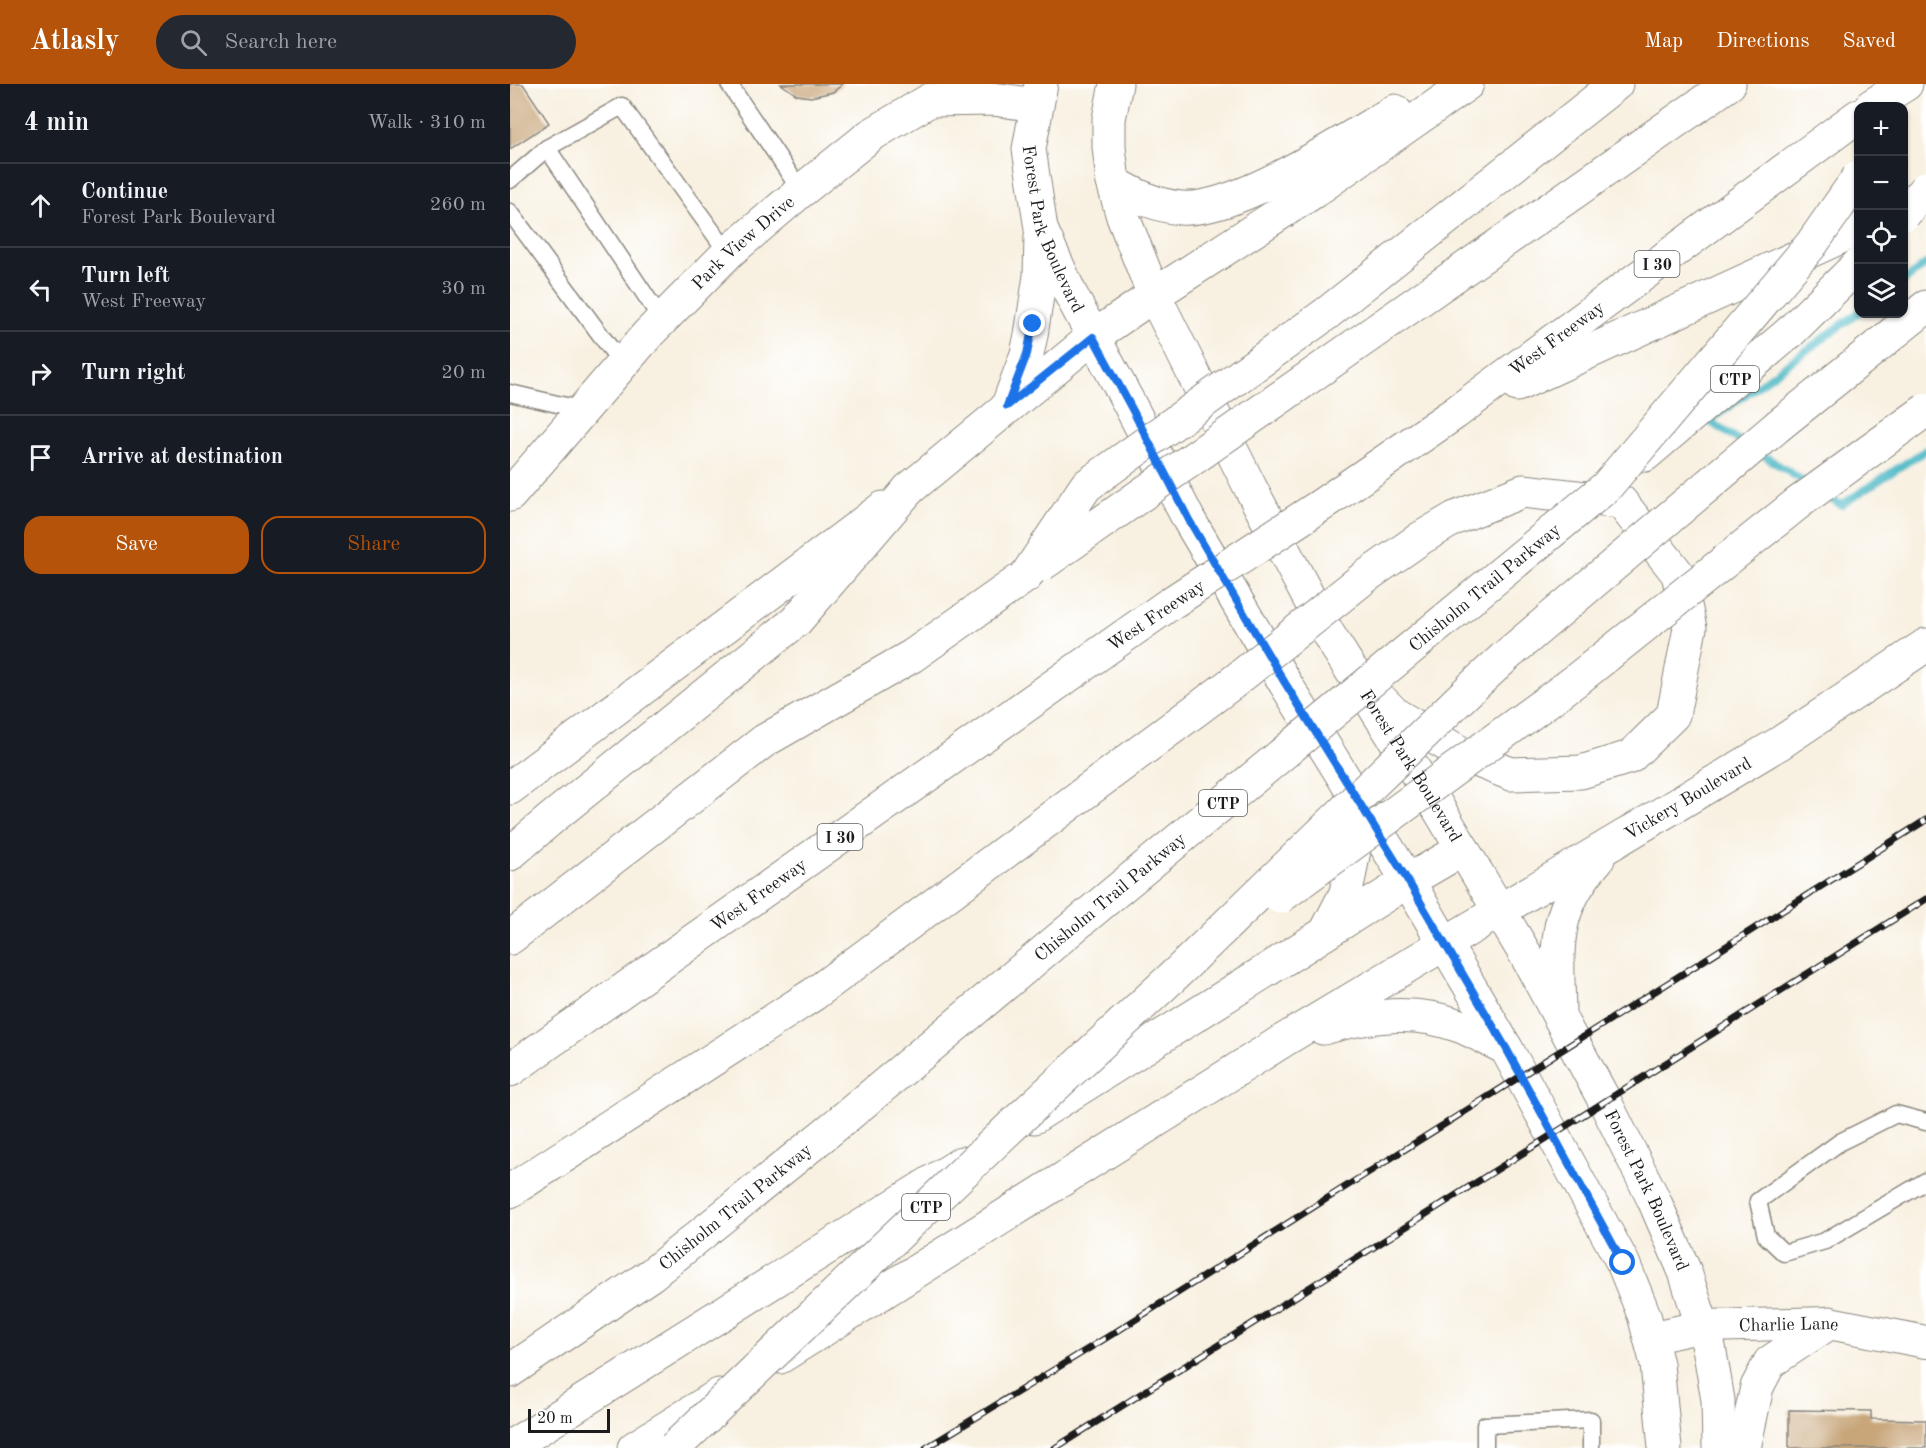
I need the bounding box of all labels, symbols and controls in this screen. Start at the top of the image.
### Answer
search box [156,15,576,69]
icon: search [177,26,210,59]
text: Atlasly [30,28,120,56]
text: Search here [225,31,337,53]
text: Map [1644,31,1683,52]
text: Directions [1716,31,1810,52]
text: Saved [1843,31,1896,52]
map controls [1854,102,1908,318]
button: + [1854,102,1908,156]
text: 4 min [24,110,89,136]
text: Walk · 310 m [367,113,486,133]
street label: Forest Park Boulevard [1019,144,1087,316]
button: − [1854,156,1908,210]
text: Continue [81,181,168,203]
icon: ahead [24,189,57,222]
street label: Park View Drive [689,193,798,294]
text: 260 m [430,195,486,215]
text: Forest Park Boulevard [81,208,276,228]
button: locate [1854,210,1908,264]
road number: I 30 [1634,251,1680,277]
button: layers [1854,264,1908,318]
text: Turn left [81,265,170,287]
icon: left [24,273,57,306]
text: 30 m [441,279,486,299]
text: West Freeway [81,292,206,312]
street label: West Freeway [1506,298,1608,380]
route end [1019,310,1045,336]
icon: right [24,357,57,390]
text: Turn right [81,362,185,384]
text: 20 m [441,363,486,383]
road number: CTP [1711,366,1759,392]
icon: arrive [24,441,57,474]
text: Arrive at destination [81,446,283,468]
button: Save [24,516,249,574]
button: Share [261,516,486,574]
street label: Chisholm Trail Parkway [1406,520,1565,656]
street label: West Freeway [1105,577,1209,655]
street label: Forest Park Boulevard [1356,687,1464,845]
street label: Vickery Boulevard [1622,754,1755,844]
road number: CTP [1199,790,1247,816]
road number: I 30 [818,824,862,850]
street label: Chisholm Trail Parkway [1032,830,1190,965]
street label: West Freeway [708,855,810,935]
street label: Forest Park Boulevard [1600,1107,1691,1274]
street label: Chisholm Trail Parkway [656,1140,816,1274]
road number: CTP [902,1194,950,1220]
route start [1609,1249,1635,1275]
street label: Charlie Lane [1738,1315,1840,1335]
scale bar [528,1406,610,1434]
text: 20 m [537,1411,573,1427]

